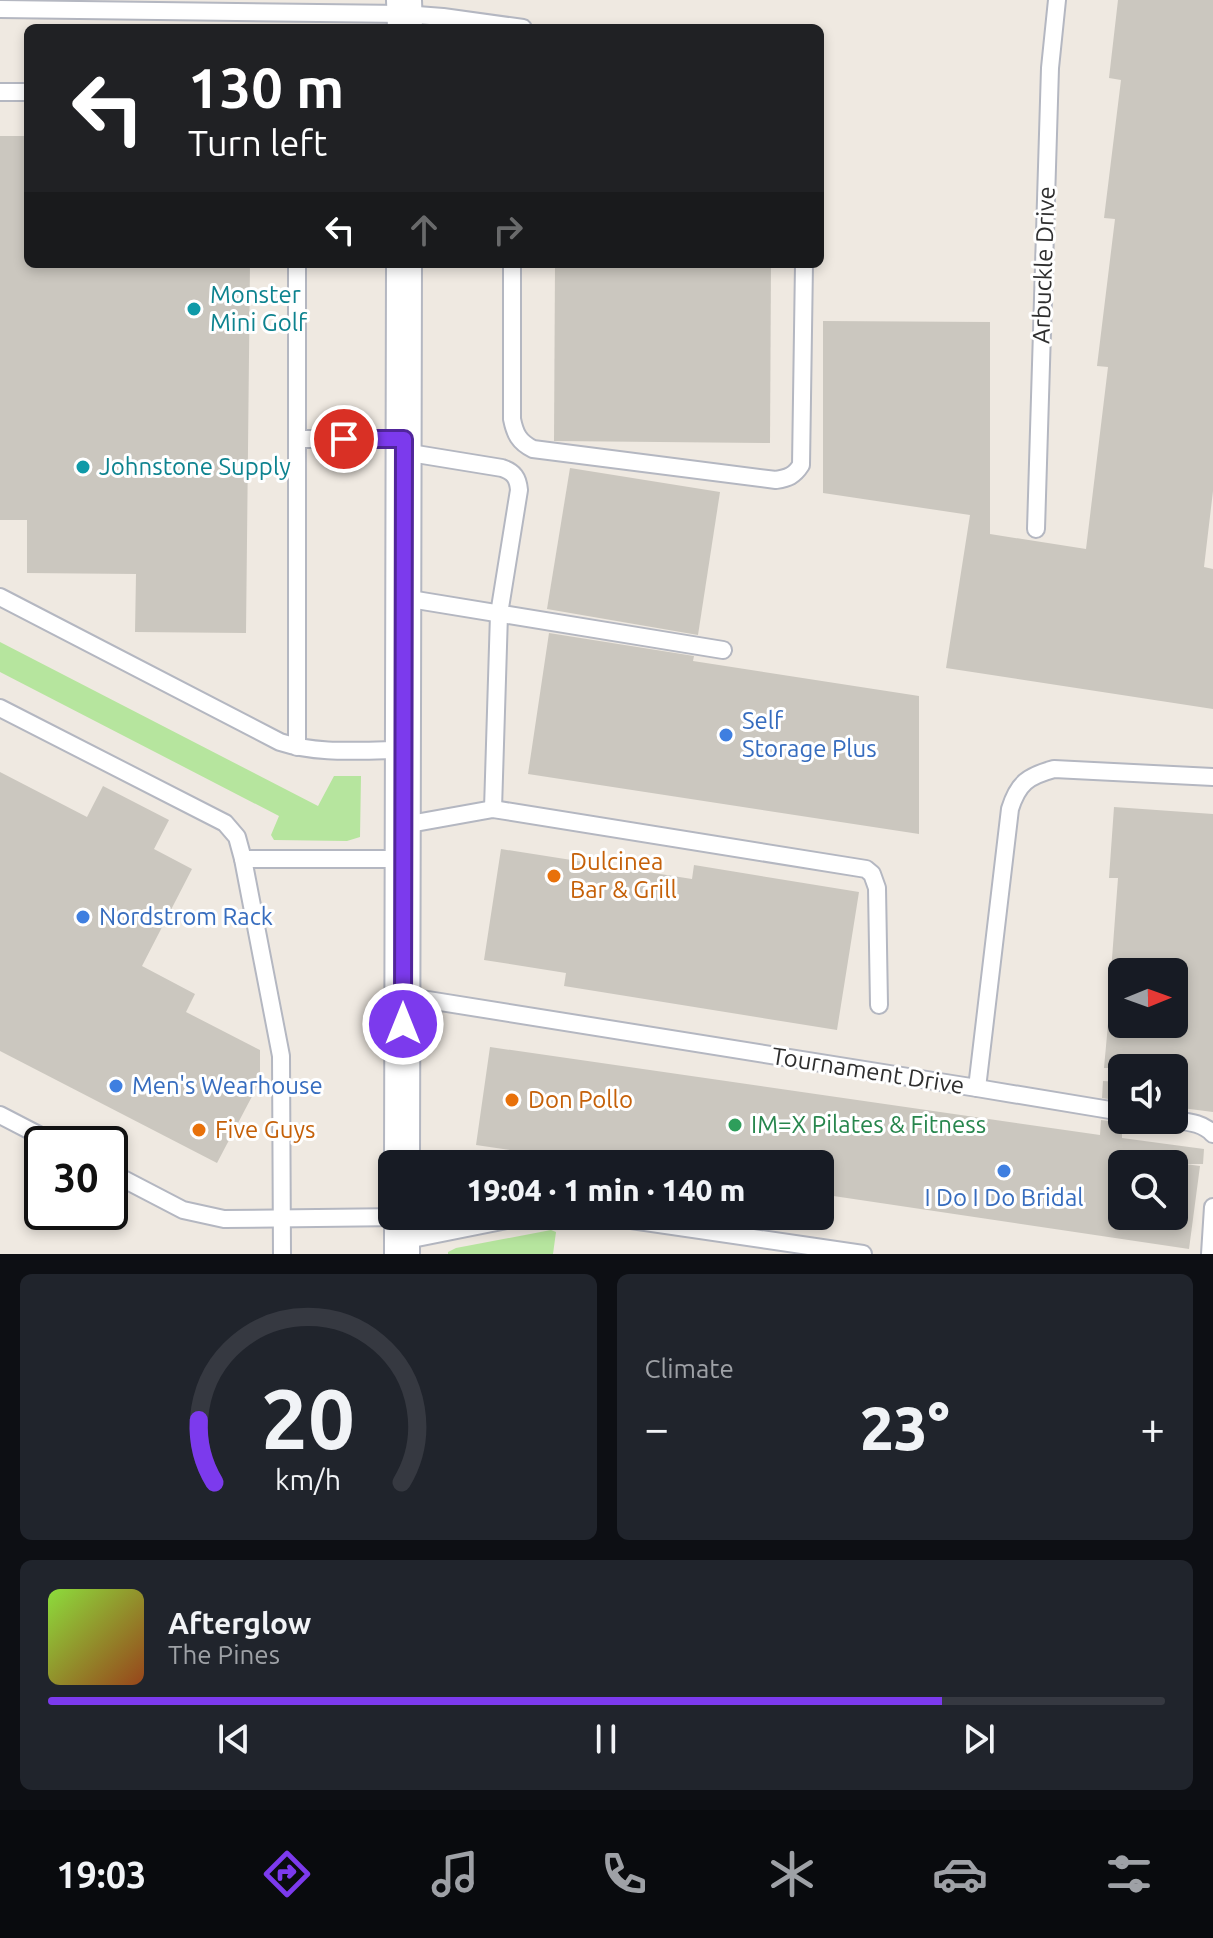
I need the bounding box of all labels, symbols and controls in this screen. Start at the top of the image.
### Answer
icon: left [56,56,160,160]
text: 130 m [188,56,344,119]
text: Turn left [188,122,327,163]
street label: Arbuckle Drive [1027,186,1060,344]
icon: left [318,208,362,252]
icon: ahead [402,208,446,252]
icon: right [486,208,530,252]
place label: Monster Mini Golf [210,281,308,336]
marker: Monster Mini Golf [185,300,203,318]
pin [310,405,378,473]
icon: arrive [322,417,366,461]
place label: Johnstone Supply [99,453,291,480]
marker: Johnstone Supply [74,458,92,476]
place label: Self Storage Plus [742,707,877,762]
marker: Self Storage Plus [717,726,735,744]
place label: Dulcinea Bar & Grill [570,848,677,903]
marker: Dulcinea Bar & Grill [545,867,563,885]
place label: Nordstrom Rack [99,903,273,930]
marker: Nordstrom Rack [74,908,92,926]
north arrow [1108,958,1188,1038]
map controls [1108,958,1188,1230]
position arrow [361,982,445,1066]
street label: Tournament Drive [770,1042,966,1099]
button: sound [1108,1054,1188,1134]
place label: Men's Wearhouse [132,1072,323,1099]
marker: Men's Wearhouse [107,1077,125,1095]
place label: Don Pollo [528,1086,633,1113]
marker: Don Pollo [503,1091,521,1109]
place label: IM=X Pilates & Fitness [751,1111,986,1138]
place label: Five Guys [215,1116,315,1143]
marker: IM=X Pilates & Fitness [726,1116,744,1134]
marker: Five Guys [190,1121,208,1139]
speed limit sign: 30 [24,1126,128,1230]
button: search [1108,1150,1188,1230]
marker: I Do I Do Bridal [995,1162,1013,1180]
text: 19:04 · 1 min · 140 m [467,1173,745,1207]
place label: I Do I Do Bridal [924,1184,1084,1211]
text: Climate [645,1354,734,1383]
text: 20 [261,1371,355,1465]
text: 23° [860,1394,949,1461]
text: − [645,1403,669,1452]
text: + [1140,1403,1165,1452]
text: km/h [275,1463,341,1495]
text: Afterglow [168,1606,311,1640]
text: The Pines [168,1640,280,1669]
icon: previous [212,1717,256,1761]
icon: pause [584,1717,628,1761]
icon: next [957,1717,1001,1761]
icon: directions [259,1846,315,1902]
icon: music [427,1846,483,1902]
icon: phone [596,1846,652,1902]
icon: climate [764,1846,820,1902]
icon: car [932,1846,988,1902]
icon: filters [1101,1846,1157,1902]
text: 19:03 [56,1854,146,1895]

